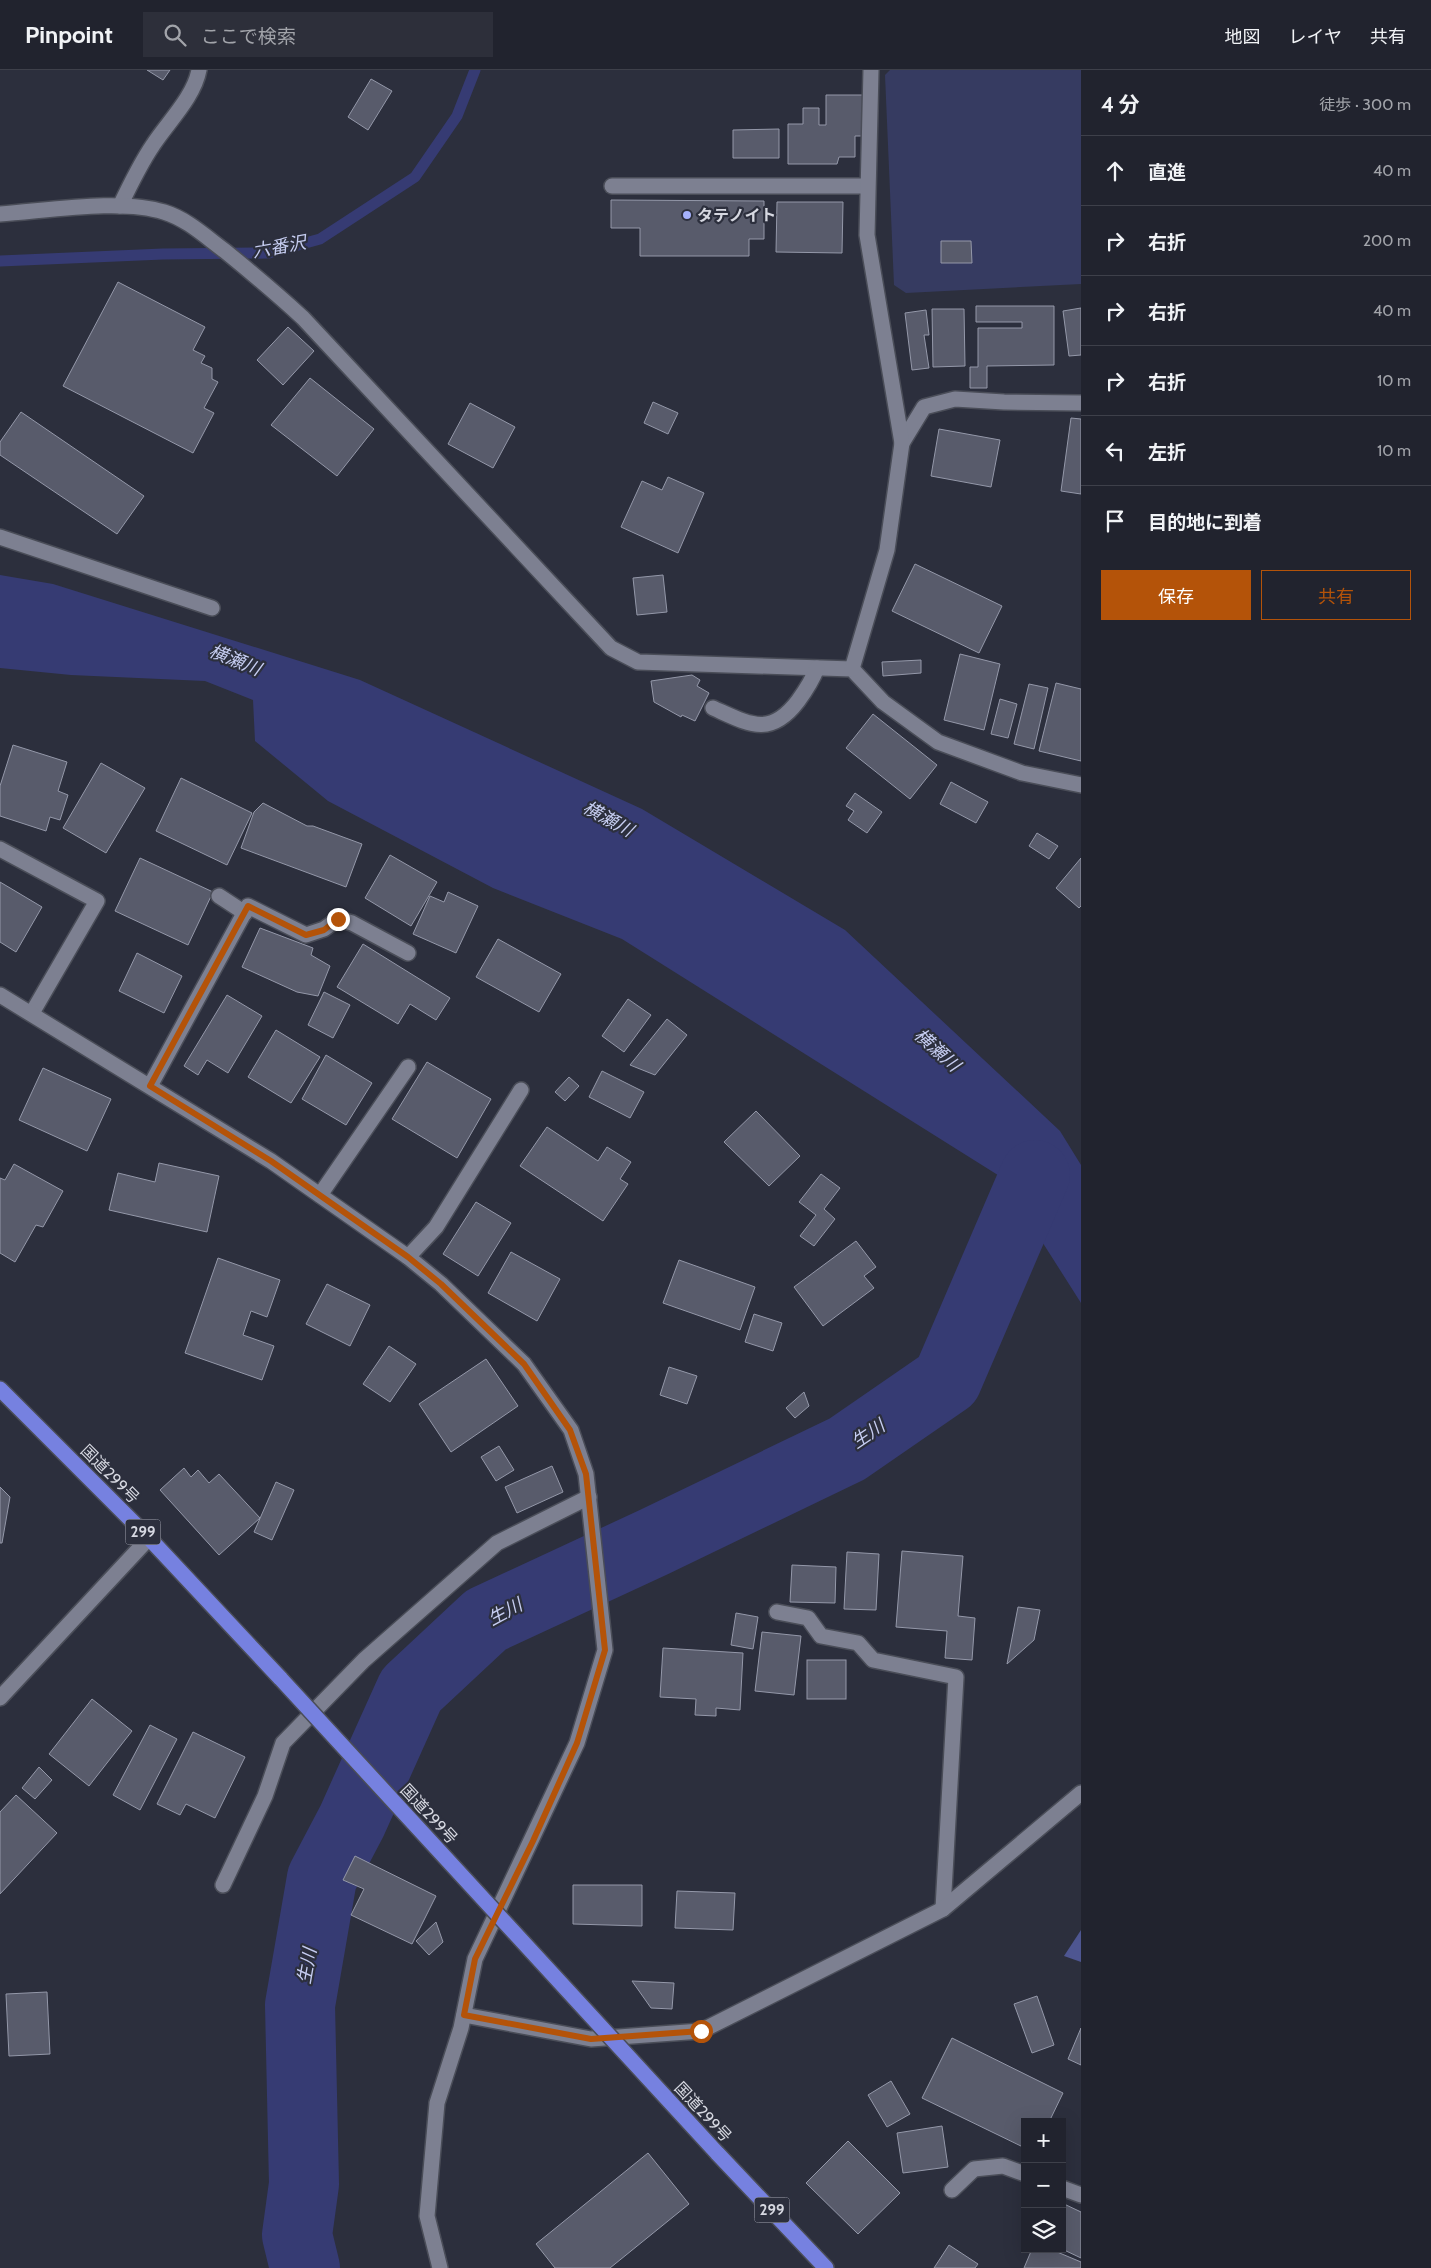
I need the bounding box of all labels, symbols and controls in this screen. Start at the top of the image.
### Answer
search box [143,12,493,57]
text: Pinpoint [25,20,113,49]
icon: search [161,21,189,49]
text: ここで検索 [201,25,296,48]
text: 地図 [1225,26,1261,48]
text: レイヤ [1289,26,1342,48]
text: 共有 [1370,26,1406,48]
text: 4 分 [1101,92,1140,117]
text: 徒歩 · 300 m [1319,95,1411,114]
icon: ahead [1101,157,1129,185]
text: 直進 [1148,161,1186,184]
text: 40 m [1373,161,1411,180]
place label: タテノイト [697,206,777,225]
marker: タテノイト [681,209,693,221]
icon: right [1101,227,1129,255]
water label: 六番沢 [251,231,309,263]
text: 右折 [1148,231,1186,254]
text: 200 m [1363,231,1411,250]
icon: right [1101,297,1129,325]
text: 右折 [1148,301,1186,324]
text: 40 m [1373,301,1411,320]
icon: right [1101,367,1129,395]
text: 右折 [1148,371,1186,394]
text: 10 m [1377,371,1411,390]
icon: left [1101,437,1129,465]
text: 左折 [1148,441,1186,464]
text: 10 m [1377,441,1411,460]
icon: arrive [1101,507,1129,535]
text: 目的地に到着 [1148,511,1262,534]
button: 保存 [1101,570,1251,620]
button: 共有 [1261,570,1411,620]
water label: 横瀬川 [206,640,266,681]
water label: 横瀬川 [579,796,639,843]
route end [327,908,350,931]
water label: 横瀬川 [910,1024,966,1078]
water label: 生川 [847,1414,891,1453]
street label: 国道299号 [77,1441,143,1507]
road number: 299 [126,1520,160,1544]
water label: 生川 [484,1593,528,1630]
street label: 国道299号 [397,1780,461,1848]
water label: 生川 [293,1944,321,1986]
route start [690,2020,713,2043]
street label: 国道299号 [671,2078,735,2146]
map controls [1021,2118,1066,2253]
button: + [1021,2118,1066,2163]
button: − [1021,2163,1066,2208]
road number: 299 [754,2198,790,2222]
button: layers [1021,2208,1066,2253]

